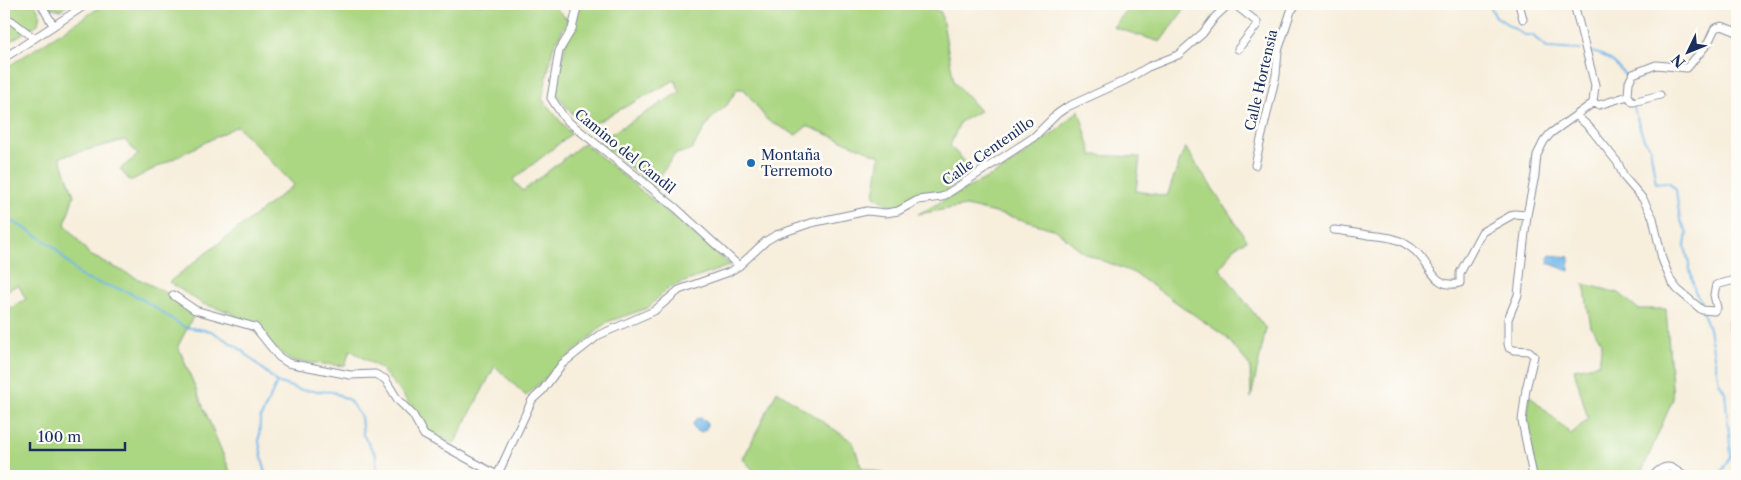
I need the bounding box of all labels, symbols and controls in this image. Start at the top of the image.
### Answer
street label: Calle Hortensia [1241,27,1282,132]
north arrow [1664,28,1714,78]
text: N [1668,50,1689,71]
street label: Camino del Candil [571,105,679,197]
street label: Calle Centenillo [939,113,1037,189]
place label: Montaña Terremoto [761,146,833,180]
marker: Montaña Terremoto [745,157,757,169]
scale bar [30,420,125,452]
text: 100 m [38,427,81,446]

